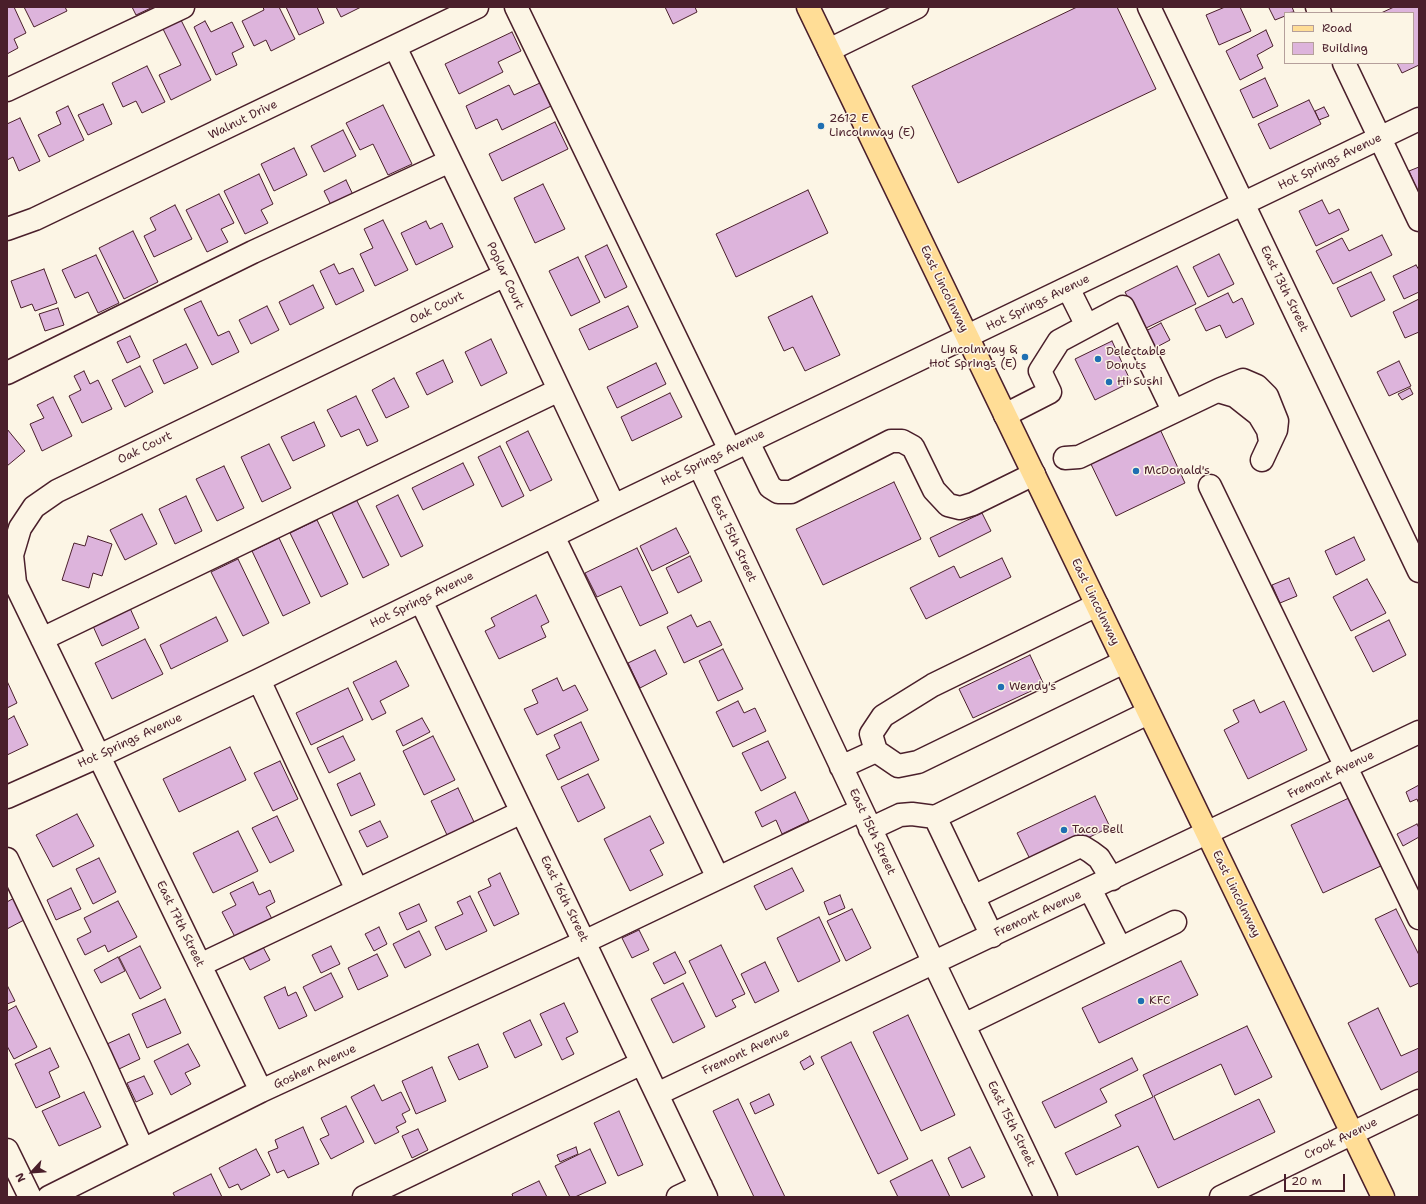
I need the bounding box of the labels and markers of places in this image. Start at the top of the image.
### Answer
place label: 2612 E Lincolnway (E) [829,112,915,140]
marker: 2612 E Lincolnway (E) [816,121,826,131]
place label: Lincolnway & Hot Springs (E) [929,343,1017,371]
place label: Delectable Donuts [1106,345,1166,373]
marker: Lincolnway & Hot Springs (E) [1020,352,1030,362]
marker: Delectable Donuts [1093,354,1103,364]
place label: Hi Sushi [1117,375,1163,389]
marker: Hi Sushi [1104,377,1114,387]
place label: McDonald's [1144,464,1210,478]
marker: McDonald's [1131,466,1141,476]
place label: Wendy's [1009,680,1056,694]
marker: Wendy's [996,682,1006,692]
place label: Taco Bell [1072,823,1123,837]
marker: Taco Bell [1059,825,1069,835]
place label: KFC [1149,994,1170,1008]
marker: KFC [1136,996,1146,1006]

